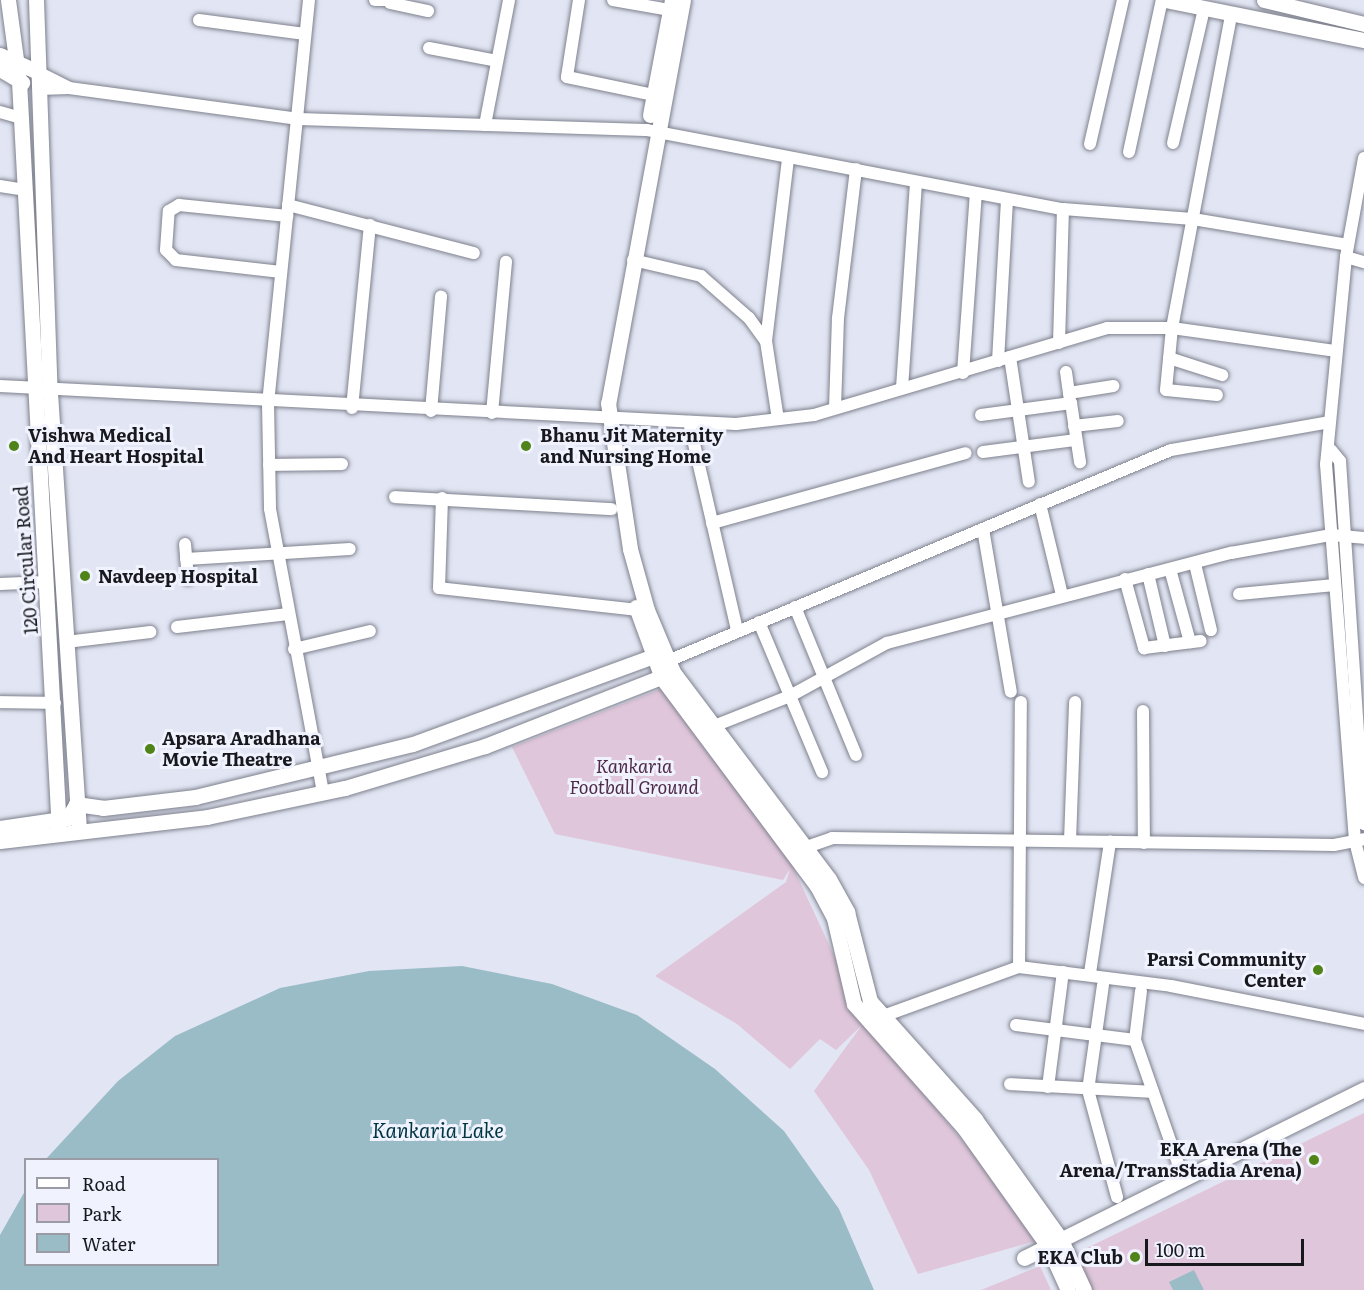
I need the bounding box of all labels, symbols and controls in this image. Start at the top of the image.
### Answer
place label: Vishwa Medical And Heart Hospital [28,425,204,468]
place label: Bhanu Jit Maternity and Nursing Home [540,425,723,468]
marker: Vishwa Medical And Heart Hospital [5,437,23,455]
marker: Bhanu Jit Maternity and Nursing Home [517,437,535,455]
street label: 120 Circular Road [10,485,42,635]
place label: Navdeep Hospital [98,565,258,587]
marker: Navdeep Hospital [76,567,94,585]
place label: Apsara Aradhana Movie Theatre [162,728,321,771]
marker: Apsara Aradhana Movie Theatre [143,742,157,756]
park label: Kankaria Football Ground [569,756,699,798]
place label: Parsi Community Center [1147,949,1306,992]
marker: Parsi Community Center [1311,963,1325,977]
water label: Kankaria Lake [372,1117,504,1141]
place label: EKA Arena (The Arena/TransStadia Arena) [1059,1139,1302,1182]
marker: EKA Arena (The Arena/TransStadia Arena) [1307,1153,1321,1167]
legend [24,1158,219,1266]
text: Road [82,1170,126,1197]
text: Park [82,1200,121,1227]
scale bar [1148,1227,1307,1265]
text: Water [82,1230,135,1257]
text: 100 m [1156,1236,1205,1263]
place label: EKA Club [1037,1246,1123,1268]
marker: EKA Club [1128,1250,1142,1264]

